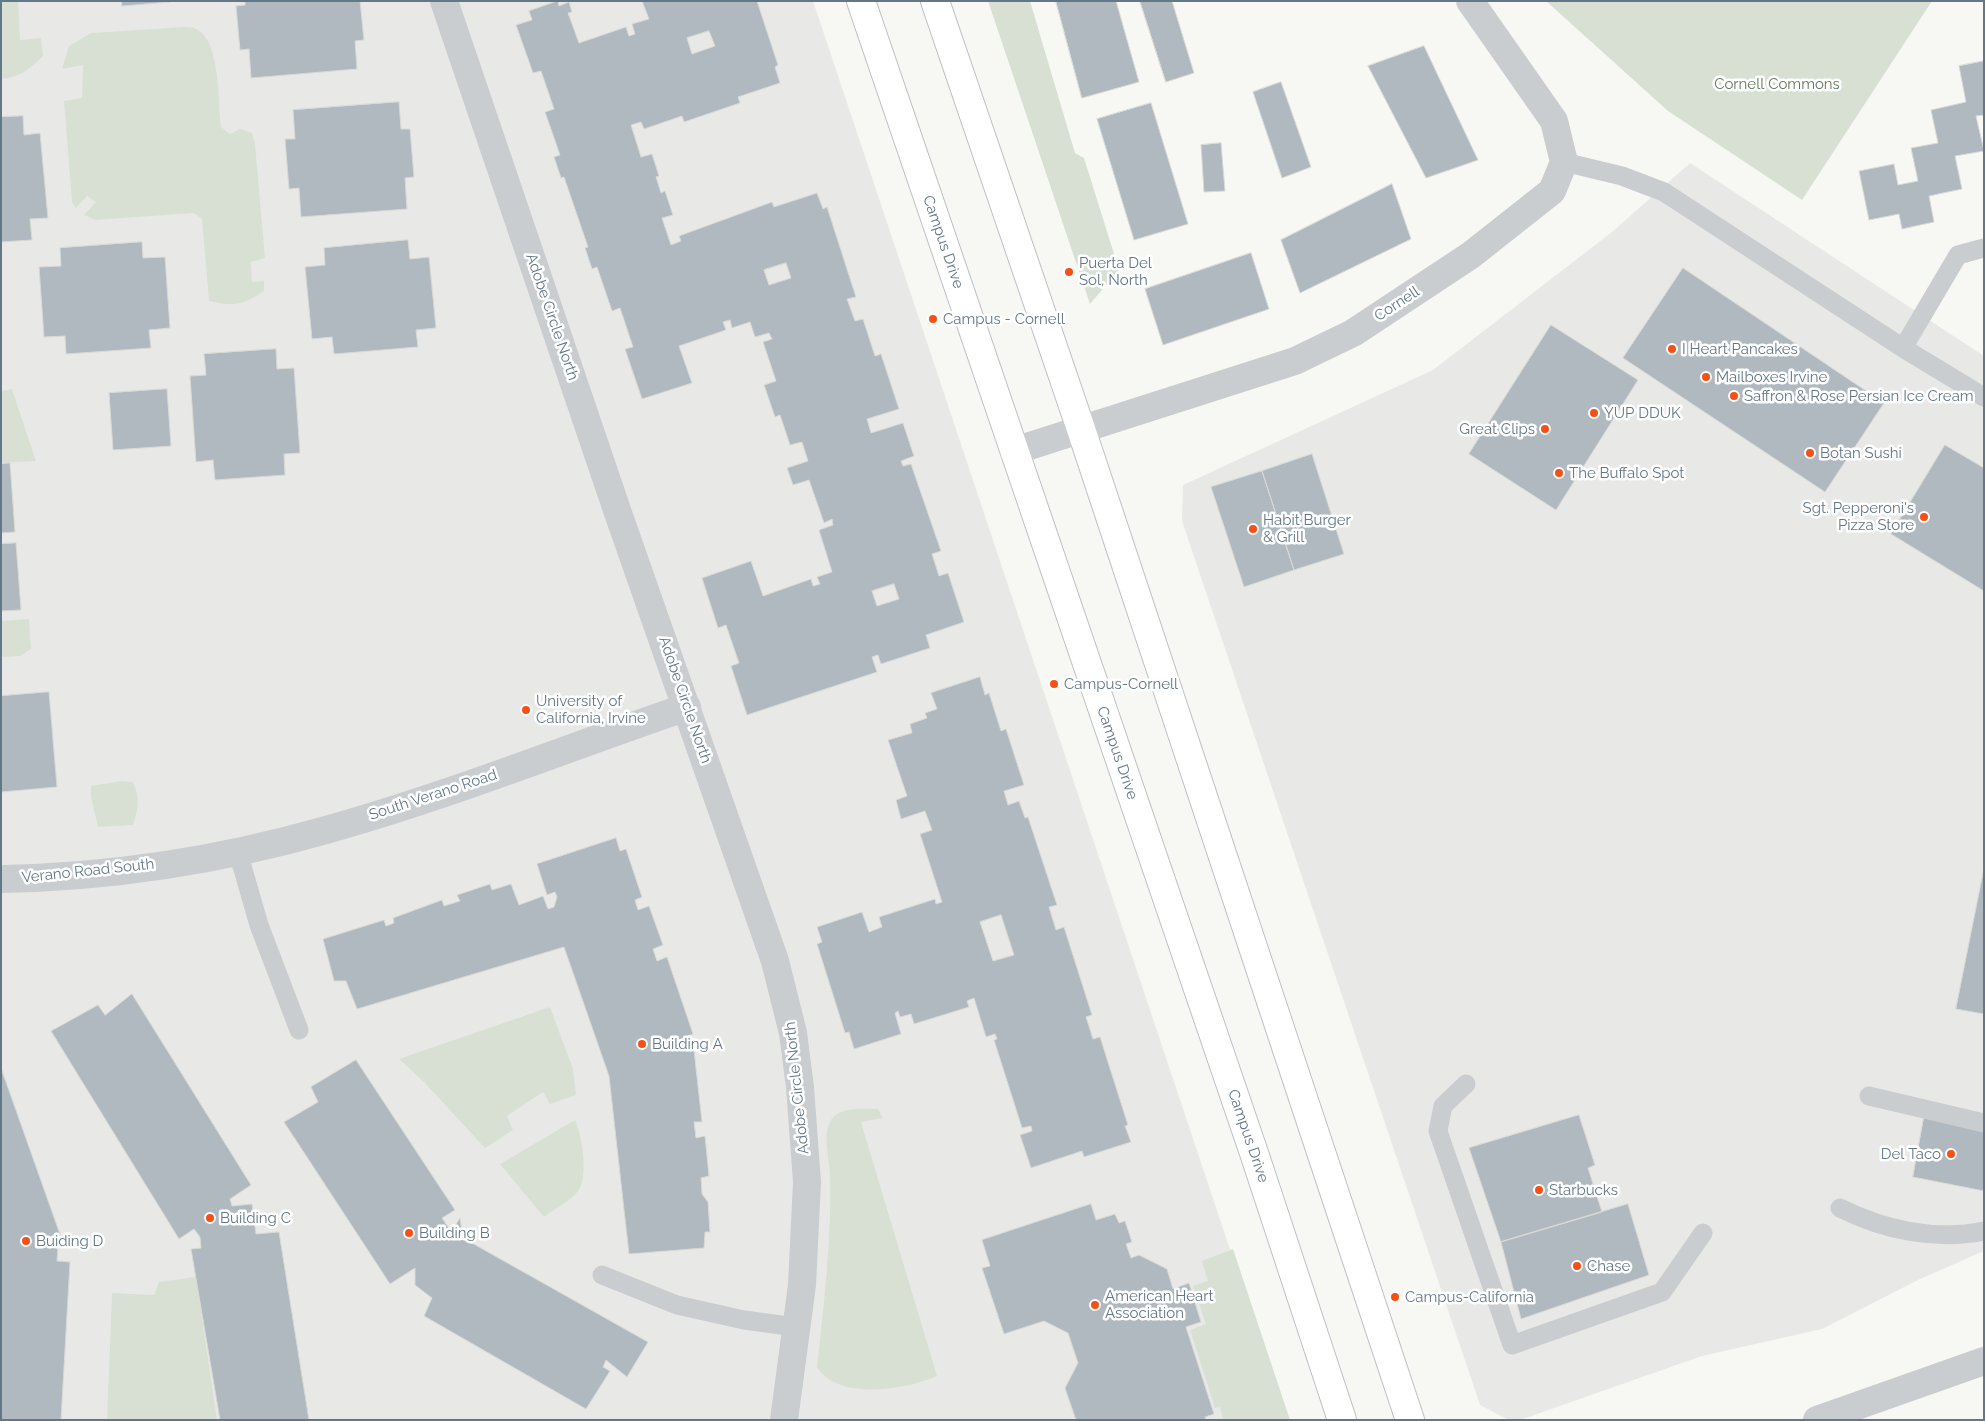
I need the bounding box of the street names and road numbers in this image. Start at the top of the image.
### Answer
street label: Campus Drive [919,193,967,291]
street label: Adobe Circle North [522,251,582,383]
street label: Cornell [1371,283,1423,325]
street label: Adobe Circle North [655,634,715,766]
street label: Campus Drive [1093,704,1141,802]
street label: South Verano Road [367,766,499,824]
street label: Verano Road South [21,855,155,887]
street label: Adobe Circle North [781,1021,813,1155]
street label: Campus Drive [1224,1087,1272,1185]

